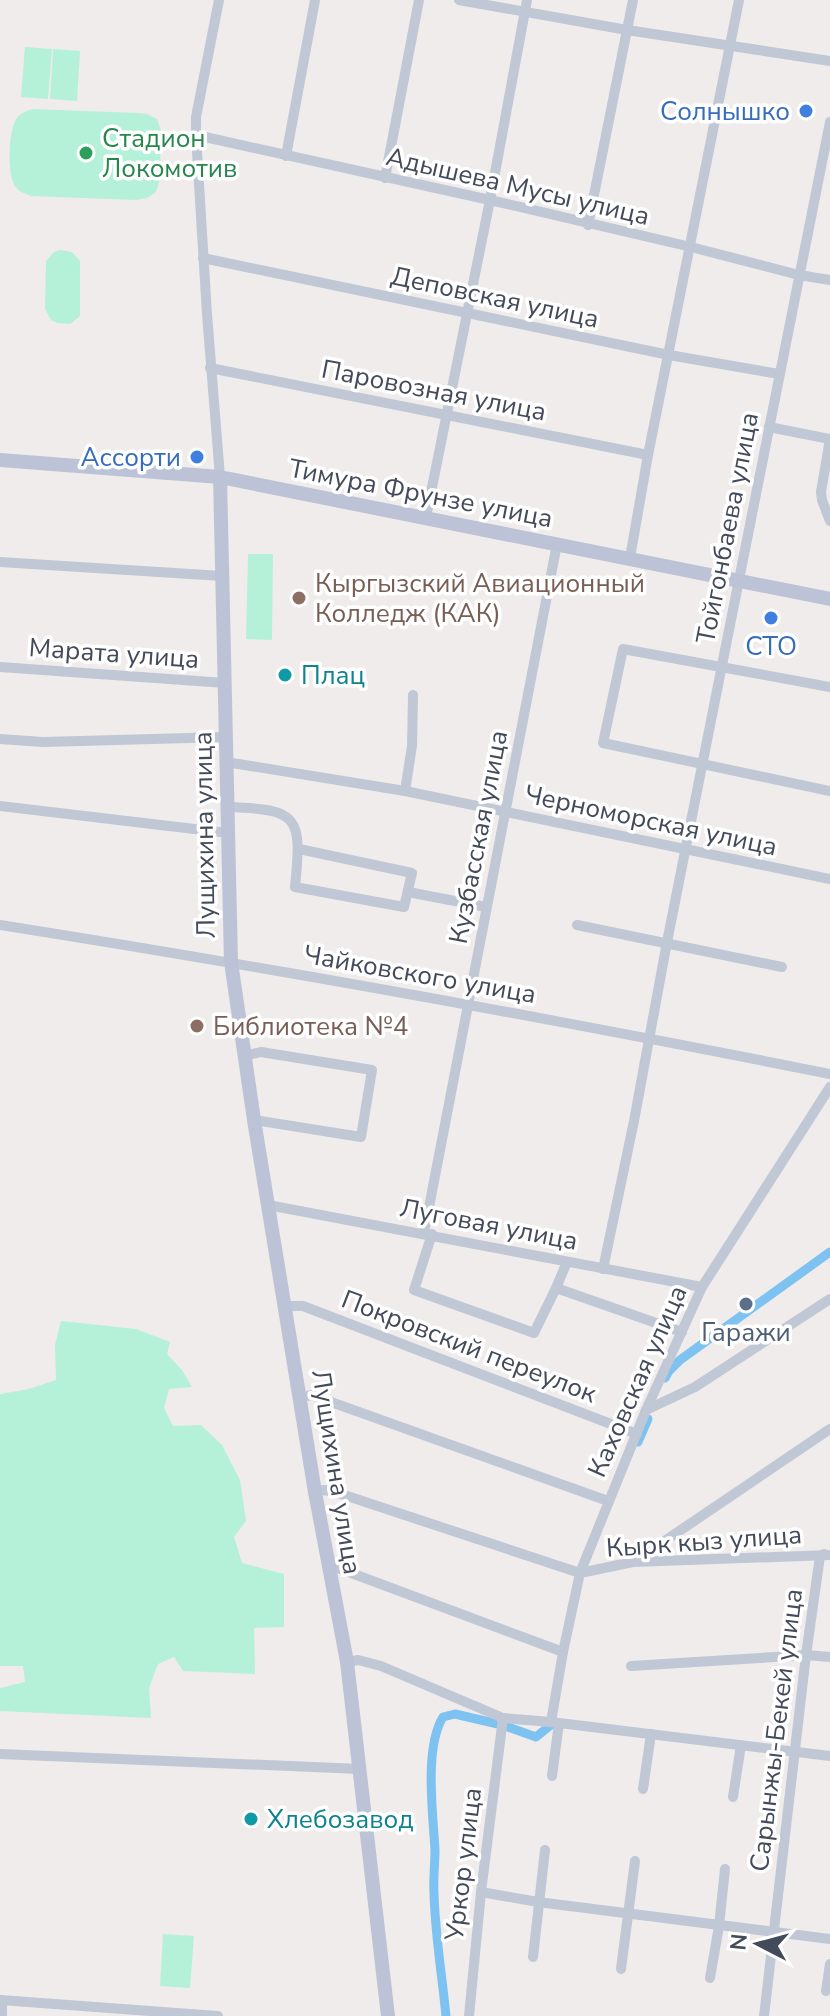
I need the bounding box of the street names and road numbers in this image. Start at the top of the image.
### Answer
street label: Адышева Мусы улица [383,139,653,234]
street label: Деповская улица [388,258,602,337]
street label: Паровозная улица [319,352,549,429]
street label: Тойгонбаева улица [688,409,767,647]
street label: Тимура Фрунзе улица [286,451,556,536]
street label: Марата улица [28,630,200,677]
street label: Кузбасская улица [441,727,516,947]
street label: Лущихина улица [185,731,224,939]
street label: Черноморская улица [521,777,780,864]
street label: Чайковского улица [301,937,539,1012]
street label: Луговая улица [397,1190,581,1259]
street label: Каховская улица [579,1280,695,1483]
street label: Покровский переулок [336,1282,602,1411]
street label: Лущихина улица [303,1367,370,1577]
street label: Кырк кыз улица [605,1517,803,1566]
street label: Сарынжы-Бекей улица [742,1587,811,1873]
street label: Уркор улица [437,1786,490,1944]

